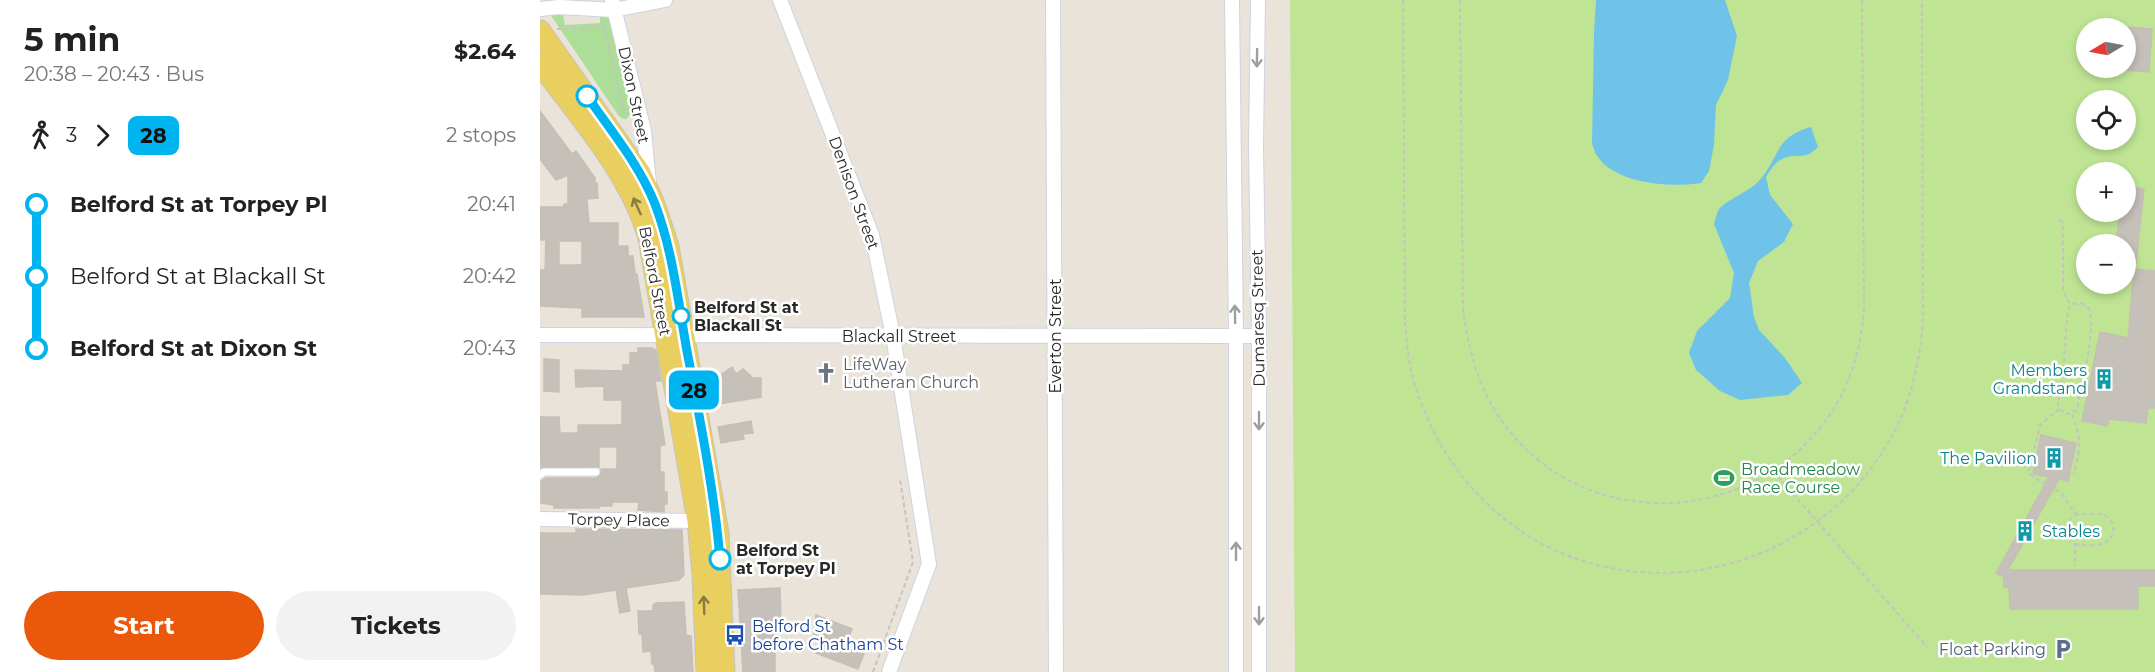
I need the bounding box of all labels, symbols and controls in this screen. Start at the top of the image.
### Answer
north arrow [2076,18,2136,78]
map controls [2076,18,2136,294]
text: 5 min [24,19,120,59]
text: $2.64 [454,38,516,65]
street label: Dixon Street [614,45,654,146]
one-way arrow [1251,48,1263,68]
text: 20:38 – 20:43 · Bus [24,62,204,86]
unlabelled marker [576,85,598,107]
button: locate [2076,90,2136,150]
icon: walk [24,119,57,152]
icon: forward [86,119,119,152]
text: 3 [66,123,77,147]
text: 28 [140,123,167,148]
text: 2 stops [446,123,516,147]
street label: Denison Street [825,134,883,253]
button: + [2076,162,2136,222]
text: Belford St at Torpey Pl [70,191,327,218]
text: 20:41 [467,192,516,216]
one-way arrow [631,198,642,216]
street label: Belford Street [635,225,675,338]
button: − [2076,234,2136,294]
street label: Dumaresq Street [1247,249,1269,387]
text: Belford St at Blackall St [70,263,326,290]
text: 20:42 [463,264,516,288]
street label: Everton Street [1046,278,1065,393]
place label: Belford St at Blackall St [694,298,799,335]
one-way arrow [1229,304,1241,324]
marker: Belford St at Blackall St [672,307,690,325]
street label: Blackall Street [842,327,957,346]
text: Belford St at Dixon St [70,335,317,362]
text: 20:43 [463,336,516,360]
place label: LifeWay Lutheran Church [843,355,979,392]
church icon: LifeWay Lutheran Church [814,361,838,385]
place label: Members Grandstand [1993,361,2087,398]
building icon: Members Grandstand [2092,367,2116,391]
line badge: 28 [667,370,721,410]
text: 28 [681,378,707,403]
one-way arrow [1253,411,1265,431]
building icon: The Pavilion [2042,446,2066,470]
place label: The Pavilion [1940,449,2037,468]
place label: Broadmeadow Race Course [1741,460,1860,497]
sports icon: Broadmeadow Race Course [1712,466,1736,490]
street label: Torpey Place [568,510,670,530]
building icon: Stables [2013,519,2037,543]
place label: Stables [2042,522,2100,541]
place label: Belford St at Torpey Pl [736,541,835,578]
one-way arrow [1230,541,1242,561]
marker: Belford St at Torpey Pl [709,548,731,570]
button: Start [24,591,264,660]
button: Tickets [276,591,516,660]
one-way arrow [699,595,710,615]
one-way arrow [1253,606,1265,626]
place label: Belford St before Chatham St [752,617,904,654]
bus stop icon: Belford St before Chatham St [723,623,747,647]
parking icon: Float Parking [2051,637,2075,661]
place label: Float Parking [1939,640,2046,659]

